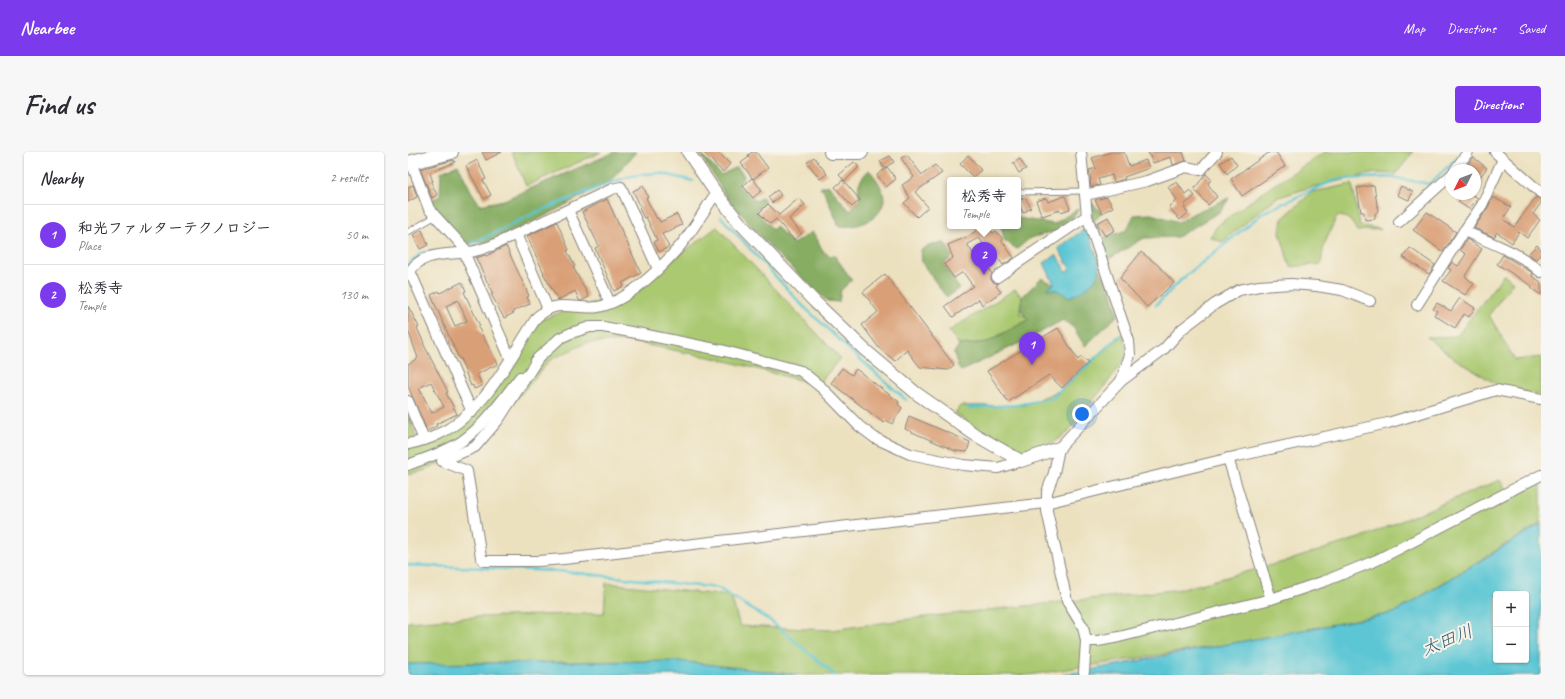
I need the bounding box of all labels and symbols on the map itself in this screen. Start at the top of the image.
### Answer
north arrow [1445,164,1481,200]
pin: 2 [971,242,997,275]
pin: 1 [1019,332,1045,365]
your location [1072,404,1092,424]
water label: 太田川 [1418,620,1476,660]

